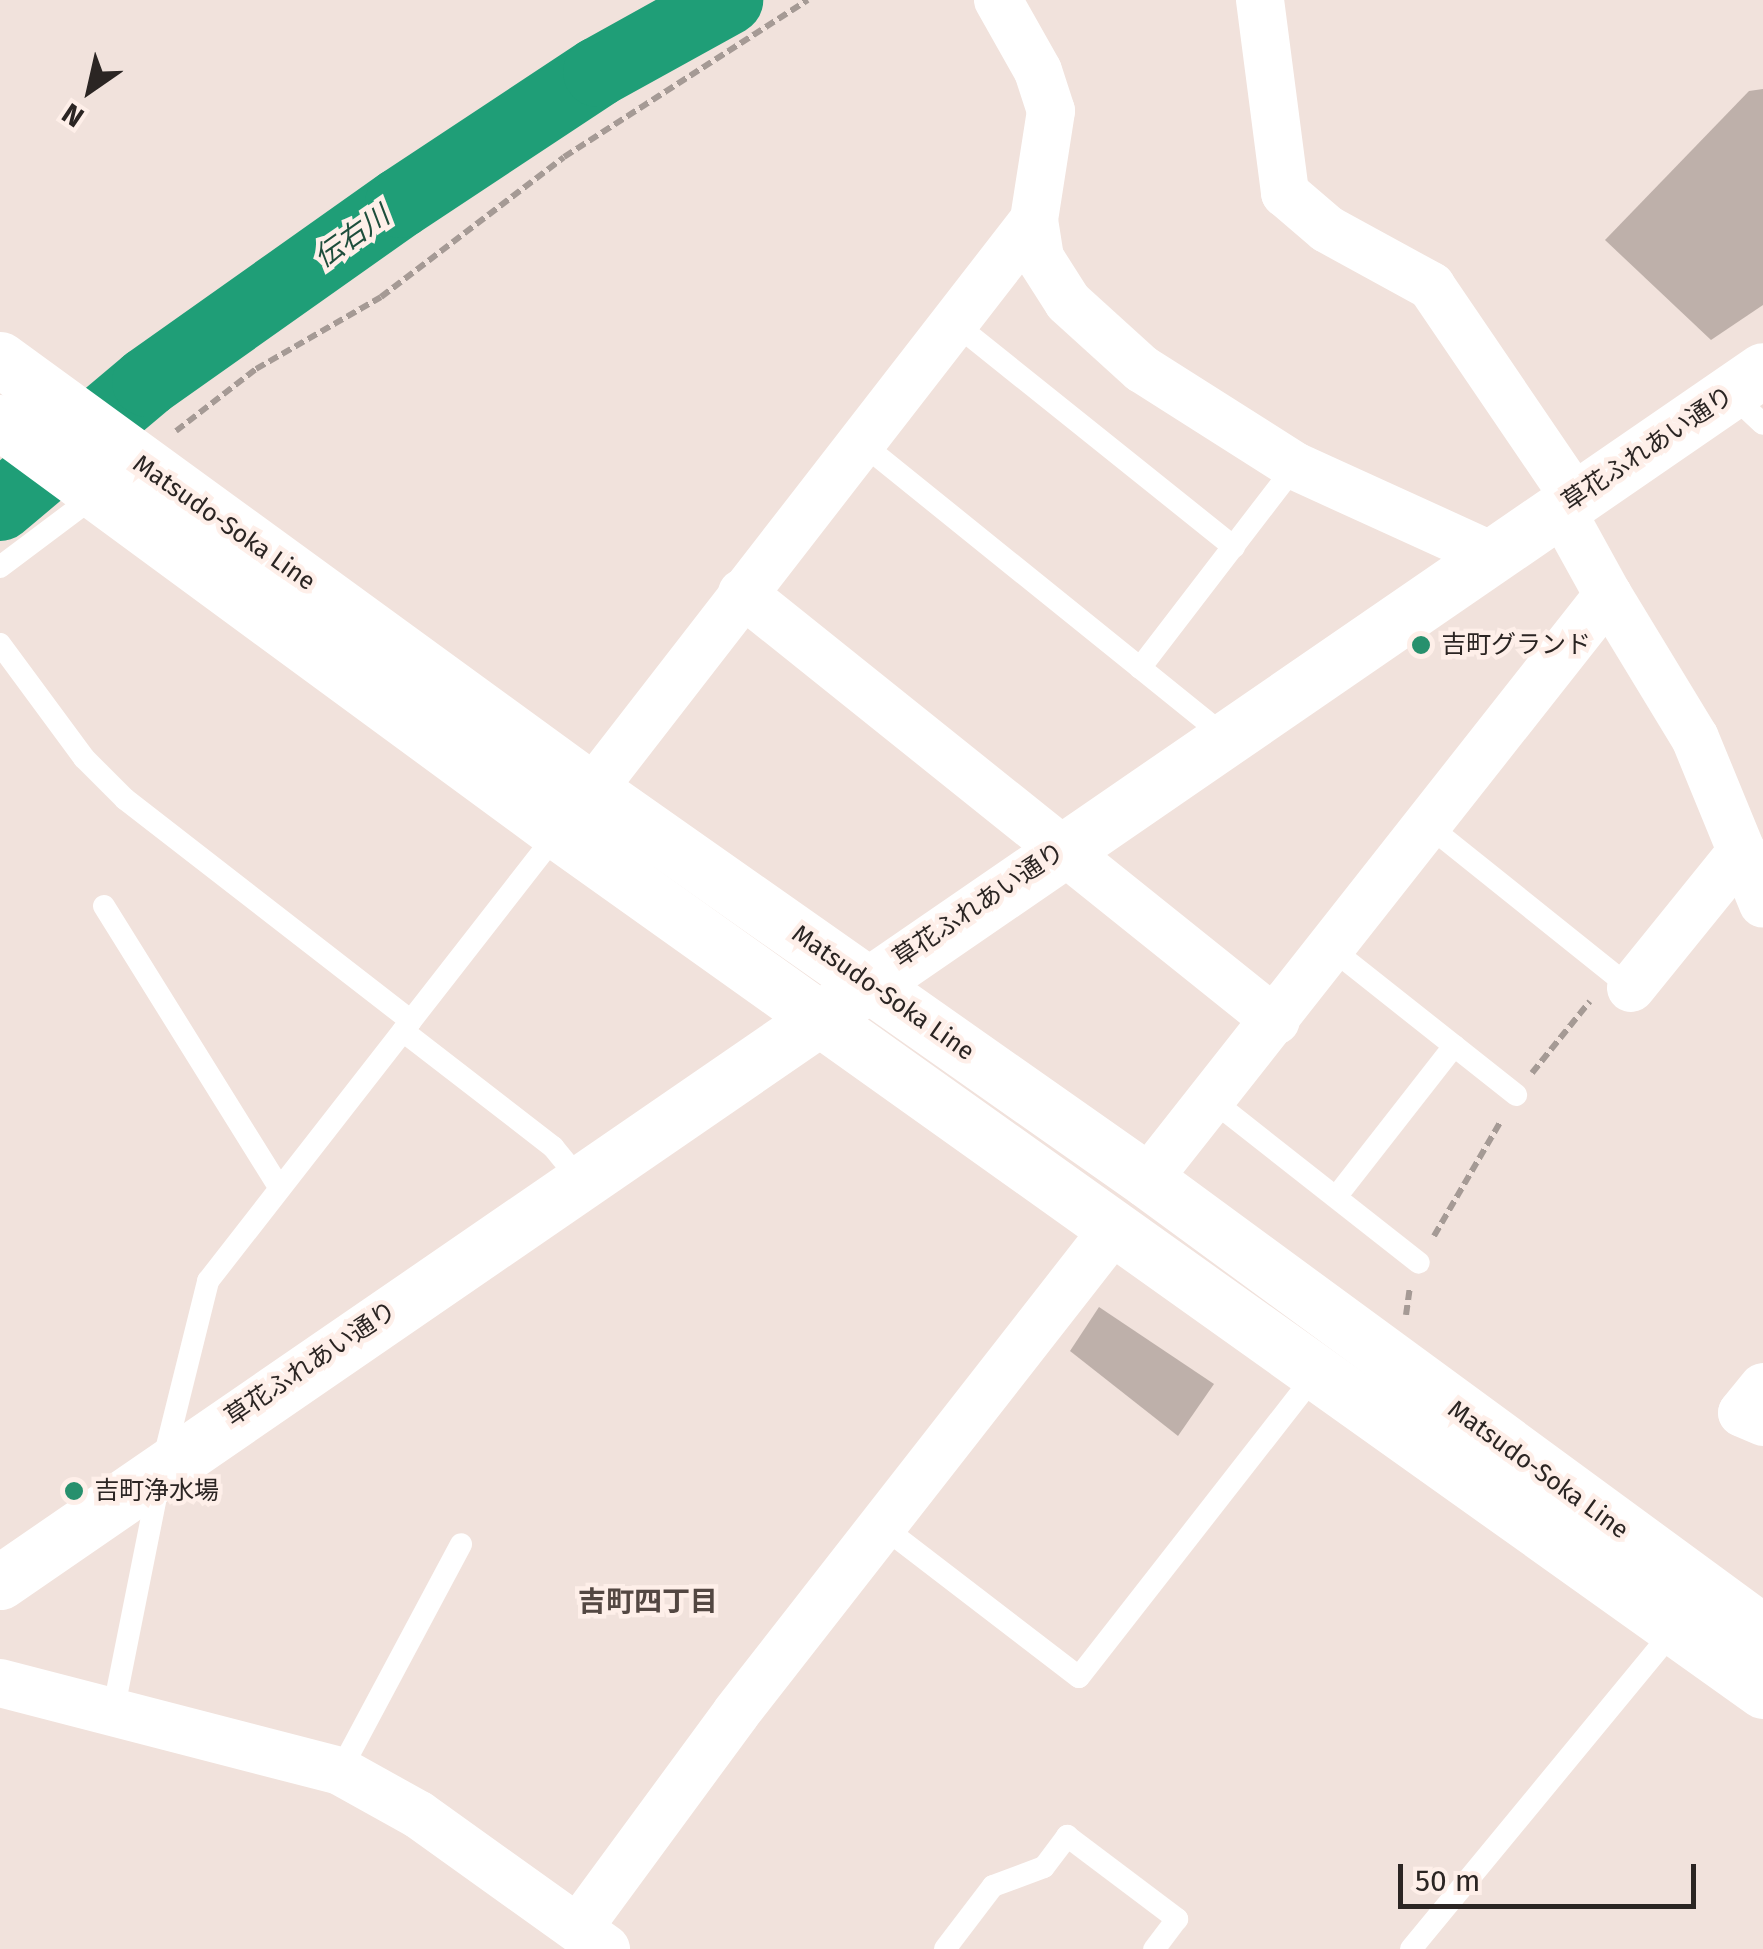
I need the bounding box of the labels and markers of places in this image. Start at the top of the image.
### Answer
place label: 吉町グランド [1441,630,1591,660]
marker: 吉町グランド [1410,634,1432,656]
place label: 吉町浄水場 [94,1476,219,1506]
marker: 吉町浄水場 [63,1480,85,1502]

